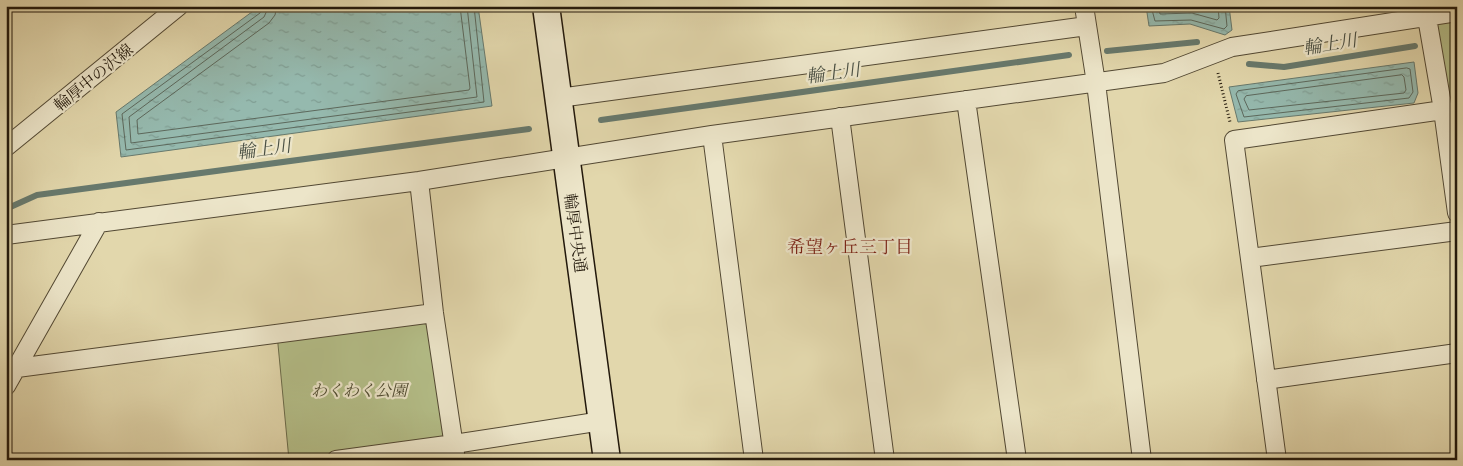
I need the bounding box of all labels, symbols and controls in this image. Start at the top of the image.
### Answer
water label: 輪上川 [1302,29,1361,60]
street label: 輪厚中の沢線 [50,40,137,116]
water label: 輪上川 [805,58,863,89]
water label: 輪上川 [236,134,294,165]
street label: 輪厚中央通 [560,192,590,274]
district label: 希望ヶ丘三丁目 [787,236,913,259]
park label: わくわく公園 [311,381,410,401]

